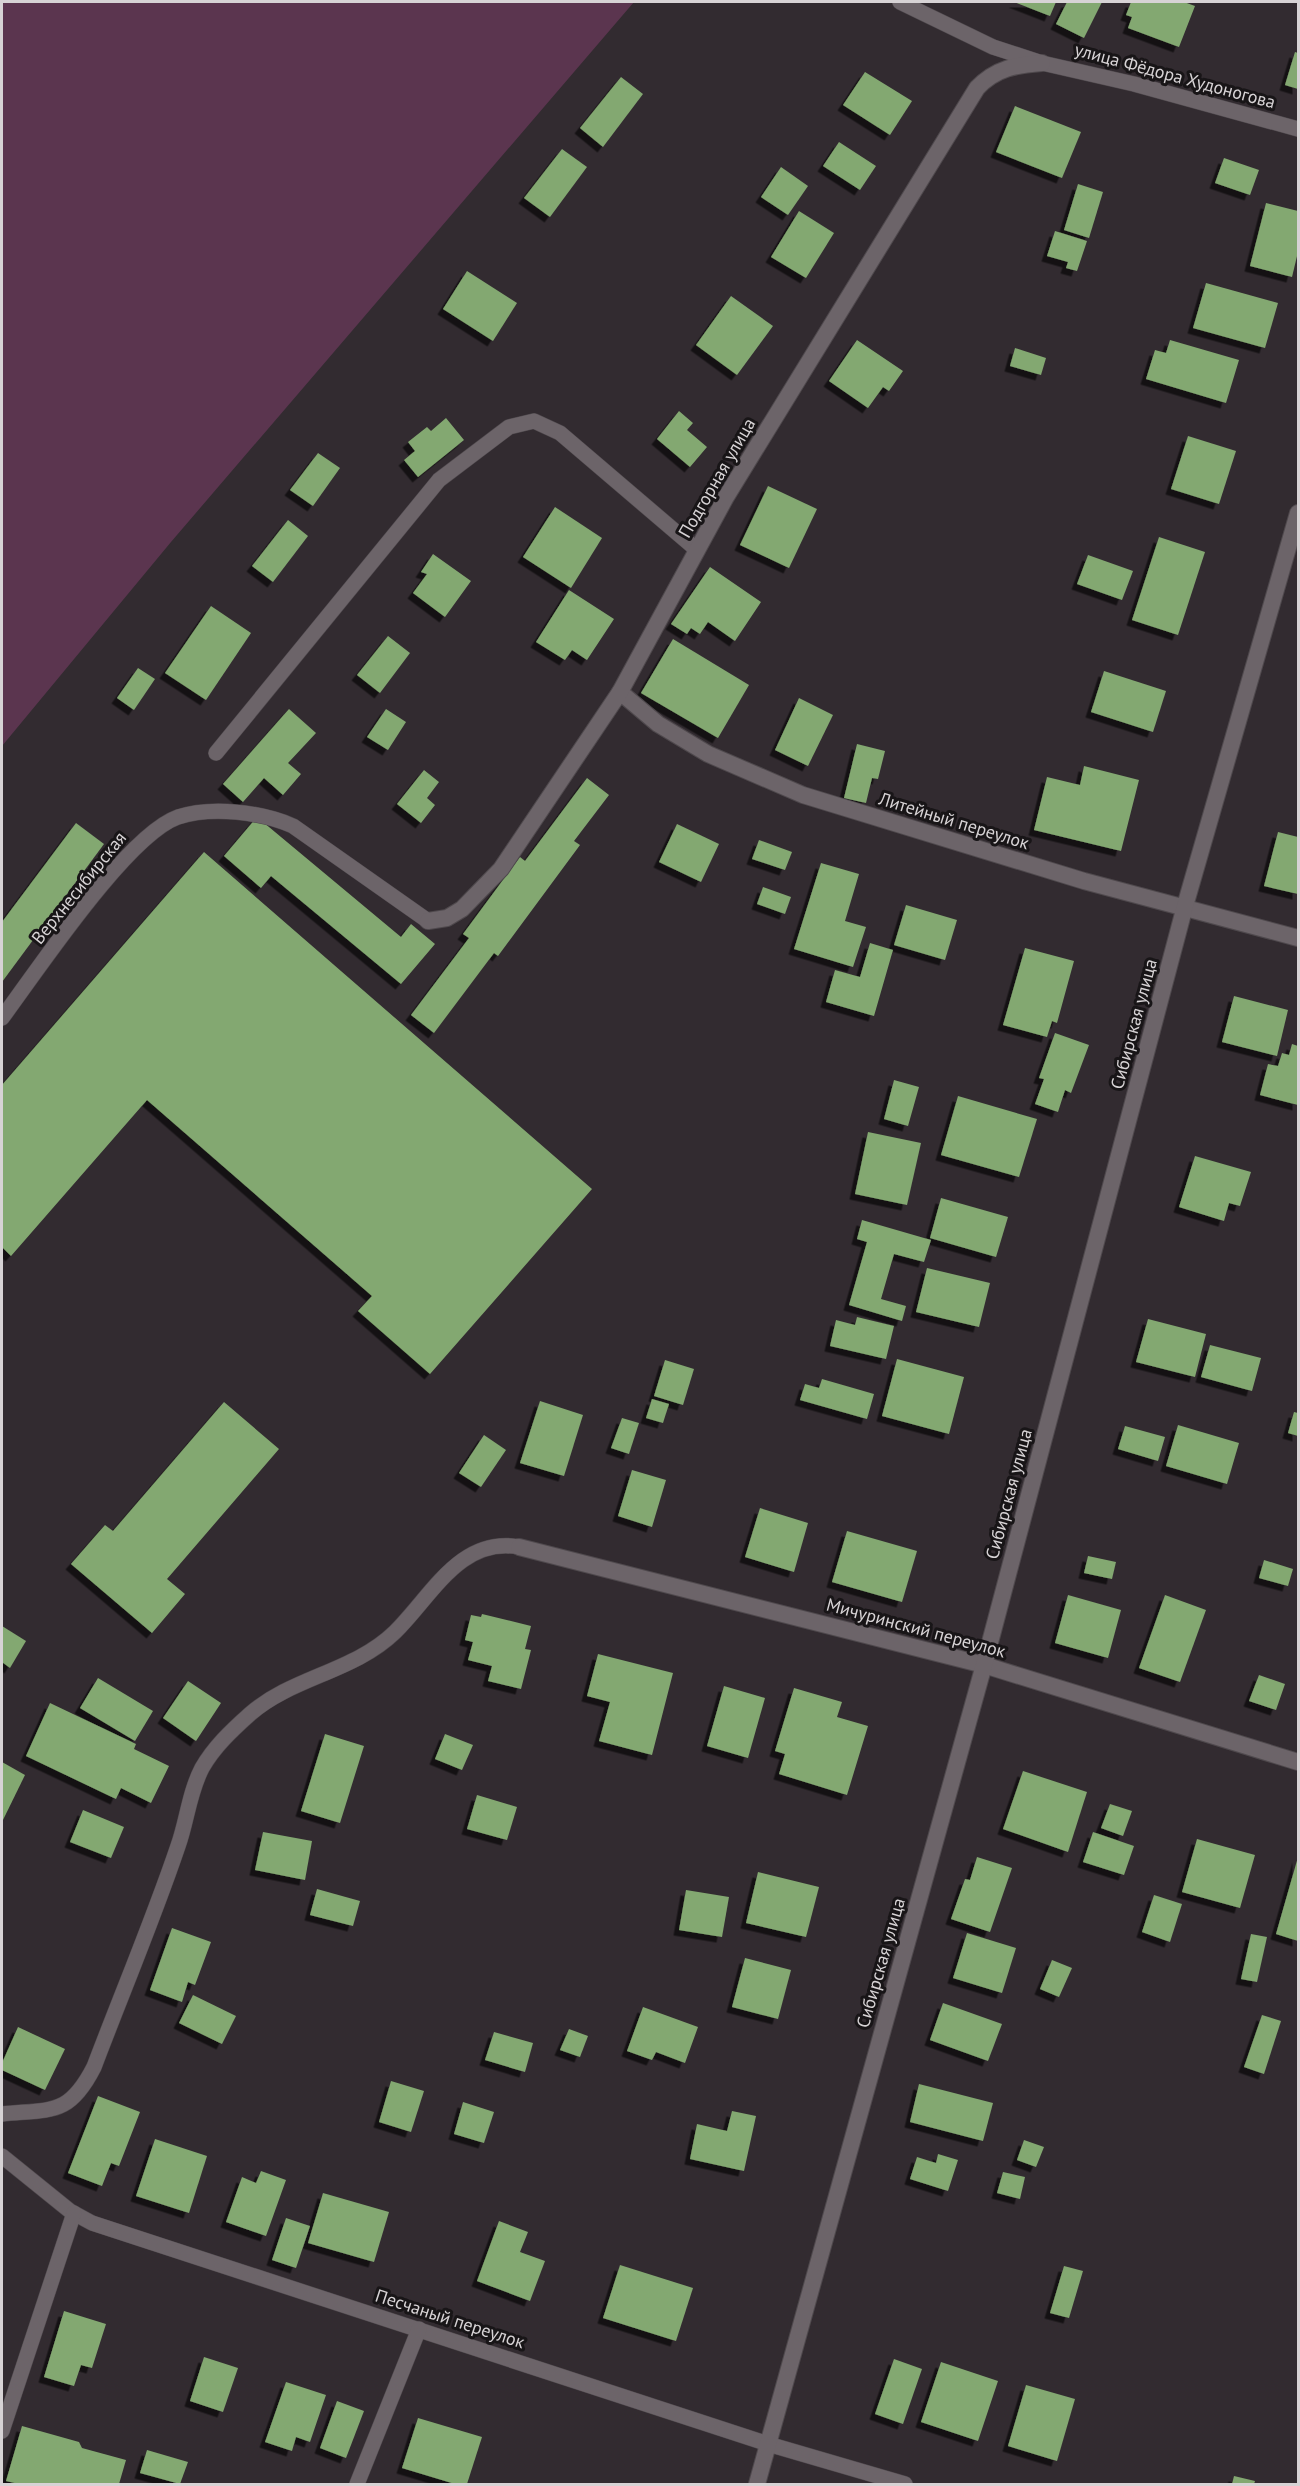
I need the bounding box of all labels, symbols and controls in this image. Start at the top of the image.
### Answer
street label: улица Фёдора Худоногова [1072,38,1278,113]
street label: Подгорная улица [673,414,760,542]
street label: Литейный переулок [875,786,1032,854]
street label: Верхнесибирская [26,827,131,949]
street label: Сибирская улица [1105,956,1162,1092]
street label: Сибирская улица [980,1426,1037,1562]
street label: Мичуринский переулок [824,1593,1009,1663]
street label: Сибирская улица [851,1895,910,2031]
street label: Песчаный переулок [373,2284,528,2354]

